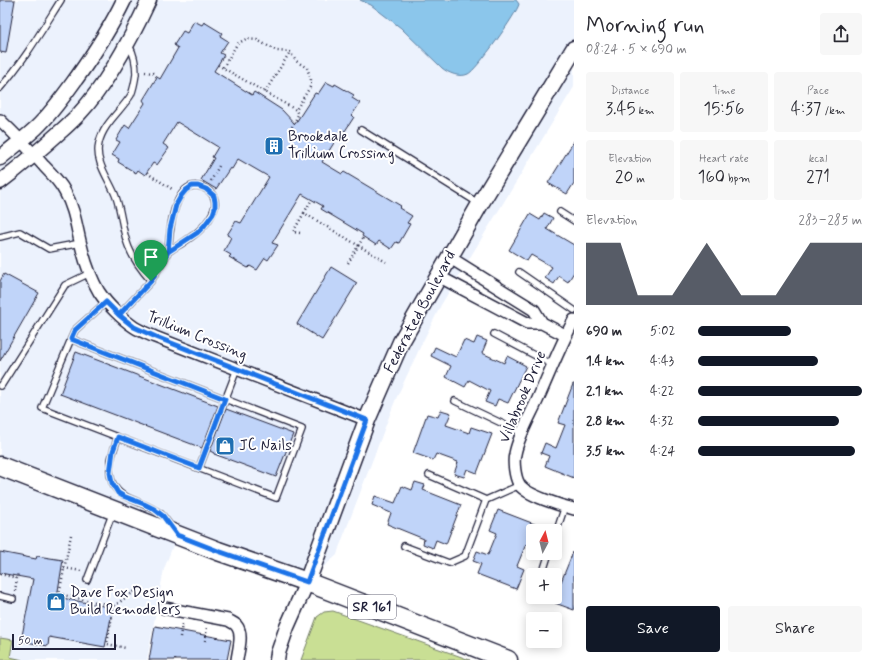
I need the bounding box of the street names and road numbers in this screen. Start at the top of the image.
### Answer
street label: Federated Boulevard [379,247,461,377]
street label: Trillium Crossing [144,307,250,365]
street label: Villabrook Drive [495,348,552,446]
road number: SR 161 [348,595,396,619]

